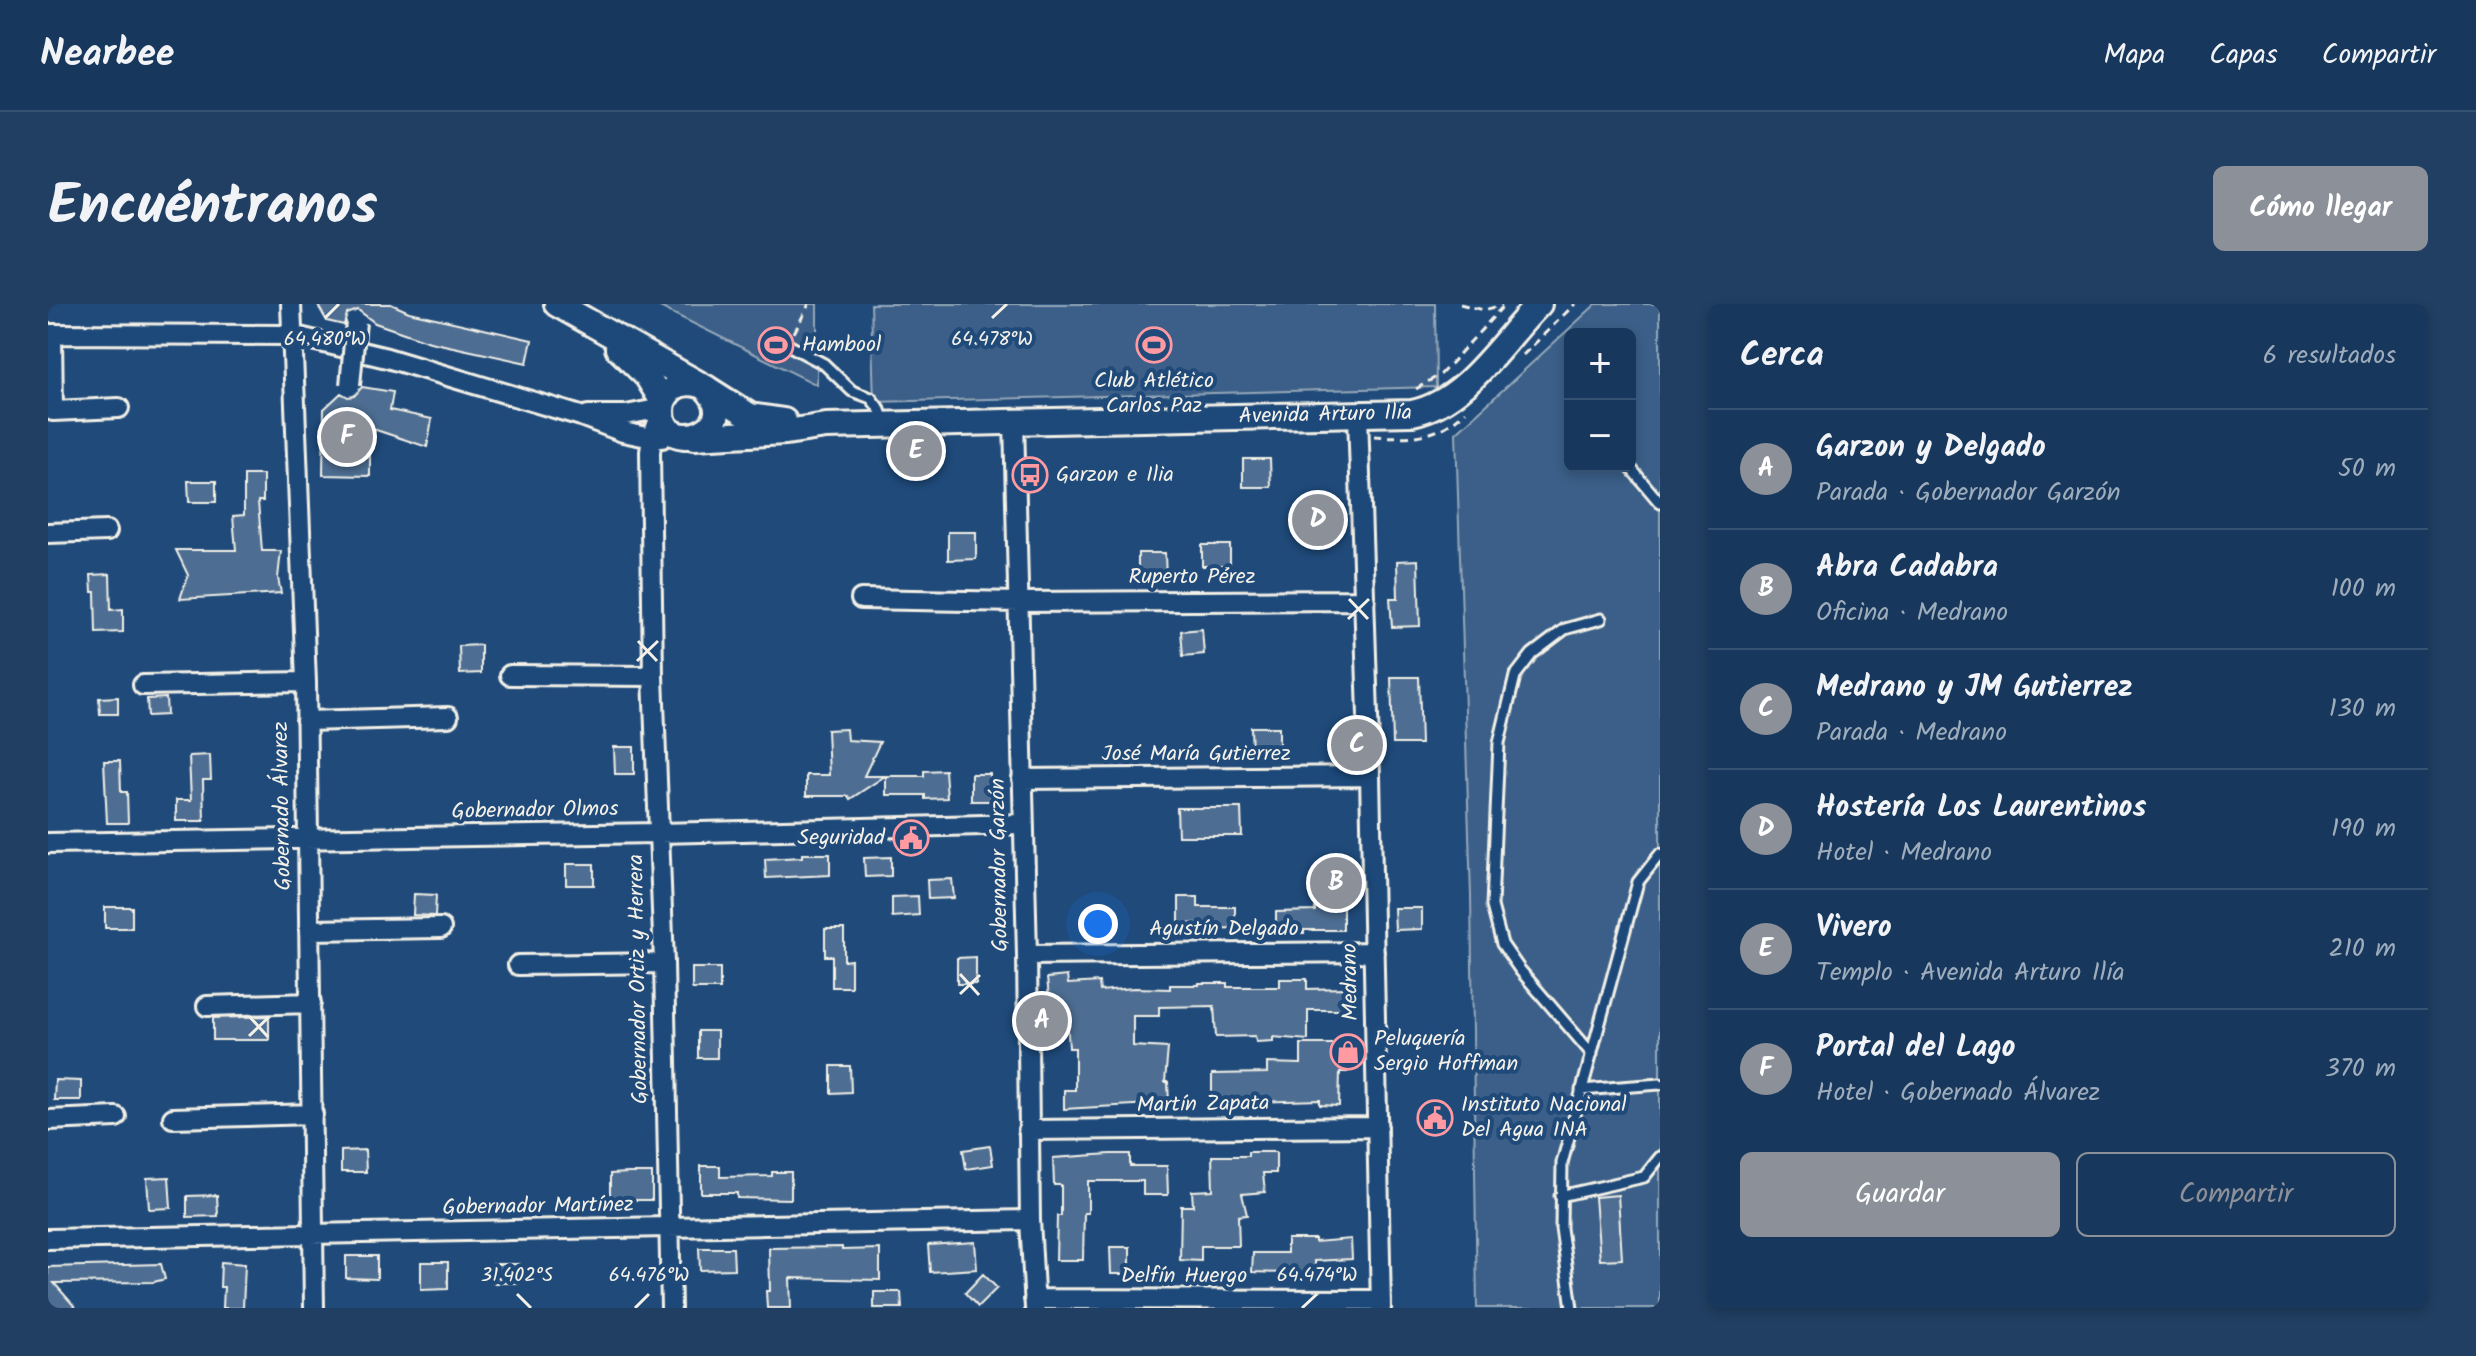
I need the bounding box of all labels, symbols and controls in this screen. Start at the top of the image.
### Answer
text: Nearbee [40,25,174,85]
text: Mapa [2104,33,2165,78]
text: Capas [2209,33,2278,78]
text: Compartir [2322,33,2436,78]
text: Encuéntranos [48,163,378,253]
button: Cómo llegar [2213,166,2428,251]
text: 64.480°W [284,324,366,356]
text: 64.478°W [951,324,1033,356]
sports icon: Hambool [757,326,795,364]
sports icon: Club Atlético Carlos Paz [1135,326,1173,364]
place label: Hambool [802,328,882,363]
map controls [1564,328,1636,472]
button: + [1564,328,1636,400]
text: Cerca [1740,329,1824,383]
text: 6 resultados [2263,335,2396,377]
place label: Club Atlético Carlos Paz [1094,364,1214,424]
street label: Avenida Arturo Ilía [1238,396,1412,434]
button: − [1564,400,1636,472]
pin: F [321,407,373,467]
pin: E [890,421,942,481]
text: Garzon y Delgado [1816,424,2046,472]
text: A [1758,448,1774,490]
text: 50 m [2338,448,2396,490]
bus stop icon: Garzon e Ilia [1011,456,1049,494]
place label: Garzon e Ilia [1056,458,1174,493]
text: Parada · Gobernador Garzón [1816,472,2121,514]
pin: D [1292,490,1344,550]
text: Abra Cadabra [1816,544,1998,592]
street label: Ruperto Pérez [1129,560,1256,595]
text: B [1758,568,1774,610]
text: 100 m [2331,568,2396,610]
text: Oficina · Medrano [1816,592,2008,634]
text: Medrano y JM Gutierrez [1816,664,2133,712]
text: C [1758,688,1774,730]
text: 130 m [2329,688,2396,730]
text: Parada · Medrano [1816,712,2007,754]
pin: C [1331,715,1383,775]
street label: Gobernado Álvarez [264,721,302,891]
street label: José María Gutierrez [1101,737,1291,772]
street label: Gobernador Garzón [981,778,1019,952]
text: Hostería Los Laurentinos [1816,784,2147,832]
street label: Gobernador Olmos [451,792,619,830]
text: D [1757,808,1775,850]
text: 190 m [2331,808,2396,850]
public building icon: Seguridad [892,819,930,857]
place label: Seguridad [798,821,886,856]
text: Hotel · Medrano [1816,832,1992,874]
pin: B [1310,853,1362,913]
street label: Gobernador Ortiz y Herrera [619,854,659,1104]
your location [1078,904,1118,944]
text: Vivero [1816,904,1892,952]
street label: Agustín Delgado [1149,912,1299,947]
text: E [1759,928,1773,970]
text: 210 m [2329,928,2396,970]
street label: Medrano [1333,943,1369,1021]
text: Templo · Avenida Arturo Ilía [1816,952,2125,994]
pin: A [1016,991,1068,1051]
place label: Peluquería Sergio Hoffman [1374,1022,1518,1082]
text: Portal del Lago [1816,1024,2016,1072]
shop icon: Peluquería Sergio Hoffman [1329,1033,1367,1071]
text: F [1759,1048,1773,1090]
text: 370 m [2325,1048,2396,1090]
text: Hotel · Gobernado Álvarez [1816,1072,2100,1114]
street label: Martín Zapata [1136,1086,1270,1124]
place label: Instituto Nacional Del Agua INA [1461,1088,1627,1148]
public building icon: Instituto Nacional Del Agua INA [1416,1099,1454,1137]
button: Guardar [1740,1152,2060,1237]
button: Compartir [2076,1152,2396,1237]
street label: Gobernador Martínez [442,1188,634,1226]
street label: Delfín Huergo [1121,1259,1247,1294]
text: 31.402°S [481,1260,554,1292]
text: 64.476°W [609,1260,689,1292]
text: 64.474°W [1277,1260,1357,1292]

